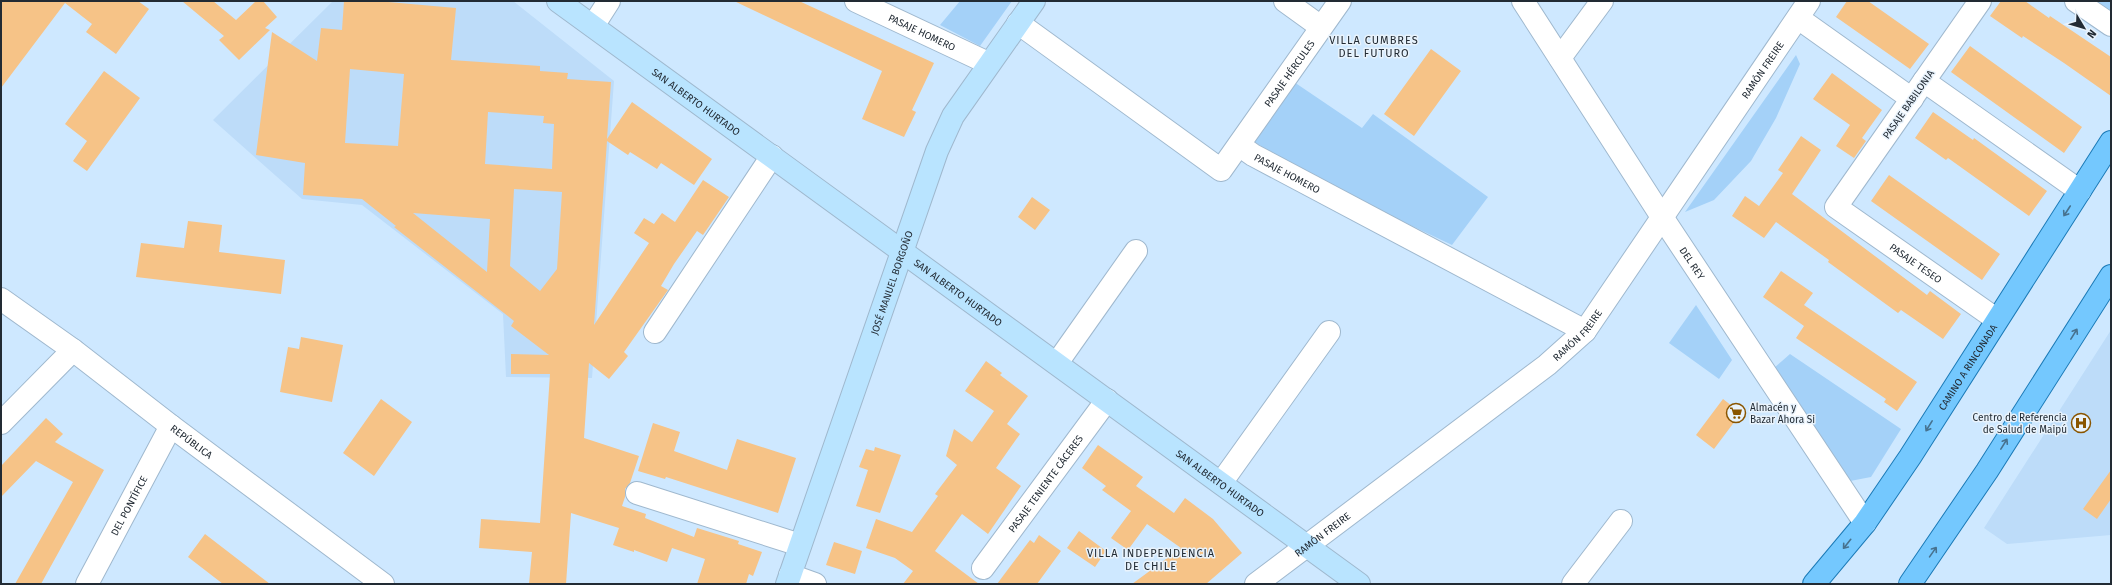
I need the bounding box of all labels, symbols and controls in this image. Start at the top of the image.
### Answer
north arrow [2064,8,2104,48]
street label: PASAJE HOMERO [886,12,957,54]
text: N [2084,27,2099,41]
district label: VILLA CUMBRES DEL FUTURO [1329,34,1419,60]
street label: PASAJE HÉRCULES [1262,38,1318,110]
street label: RAMÓN FREIRE [1740,39,1787,101]
street label: SAN ALBERTO HURTADO [649,66,742,139]
street label: PASAJE BABILONIA [1881,68,1937,141]
street label: PASAJE HOMERO [1252,152,1322,196]
one-way arrow [2063,205,2071,216]
street label: JOSÉ MANUEL BORGOÑO [869,229,916,337]
street label: PASAJE TESEO [1887,241,1944,286]
street label: DEL REY [1677,245,1707,282]
street label: SAN ALBERTO HURTADO [911,257,1004,329]
street label: RAMÓN FREIRE [1551,307,1605,364]
street label: CAMINO A RINCONADA [1936,322,2000,413]
one-way arrow [2070,329,2078,340]
supermarket icon: Almacén y Bazar Ahora Si [1725,402,1747,424]
place label: Almacén y Bazar Ahora Si [1750,402,1815,426]
place label: Centro de Referencia de Salud de Maipú [1973,412,2067,436]
hospital icon: Centro de Referencia de Salud de Maipú [2070,412,2092,434]
one-way arrow [1925,420,1933,432]
street label: REPÚBLICA [168,423,215,462]
street label: PASAJE TENIENTE CÁCERES [1006,433,1086,535]
one-way arrow [2000,439,2008,450]
street label: SAN ALBERTO HURTADO [1173,448,1266,520]
street label: DEL PONTÍFICE [109,474,150,538]
street label: RAMÓN FREIRE [1293,510,1353,560]
one-way arrow [1843,539,1852,550]
district label: VILLA INDEPENDENCIA DE CHILE [1087,547,1215,573]
one-way arrow [1929,547,1937,558]

